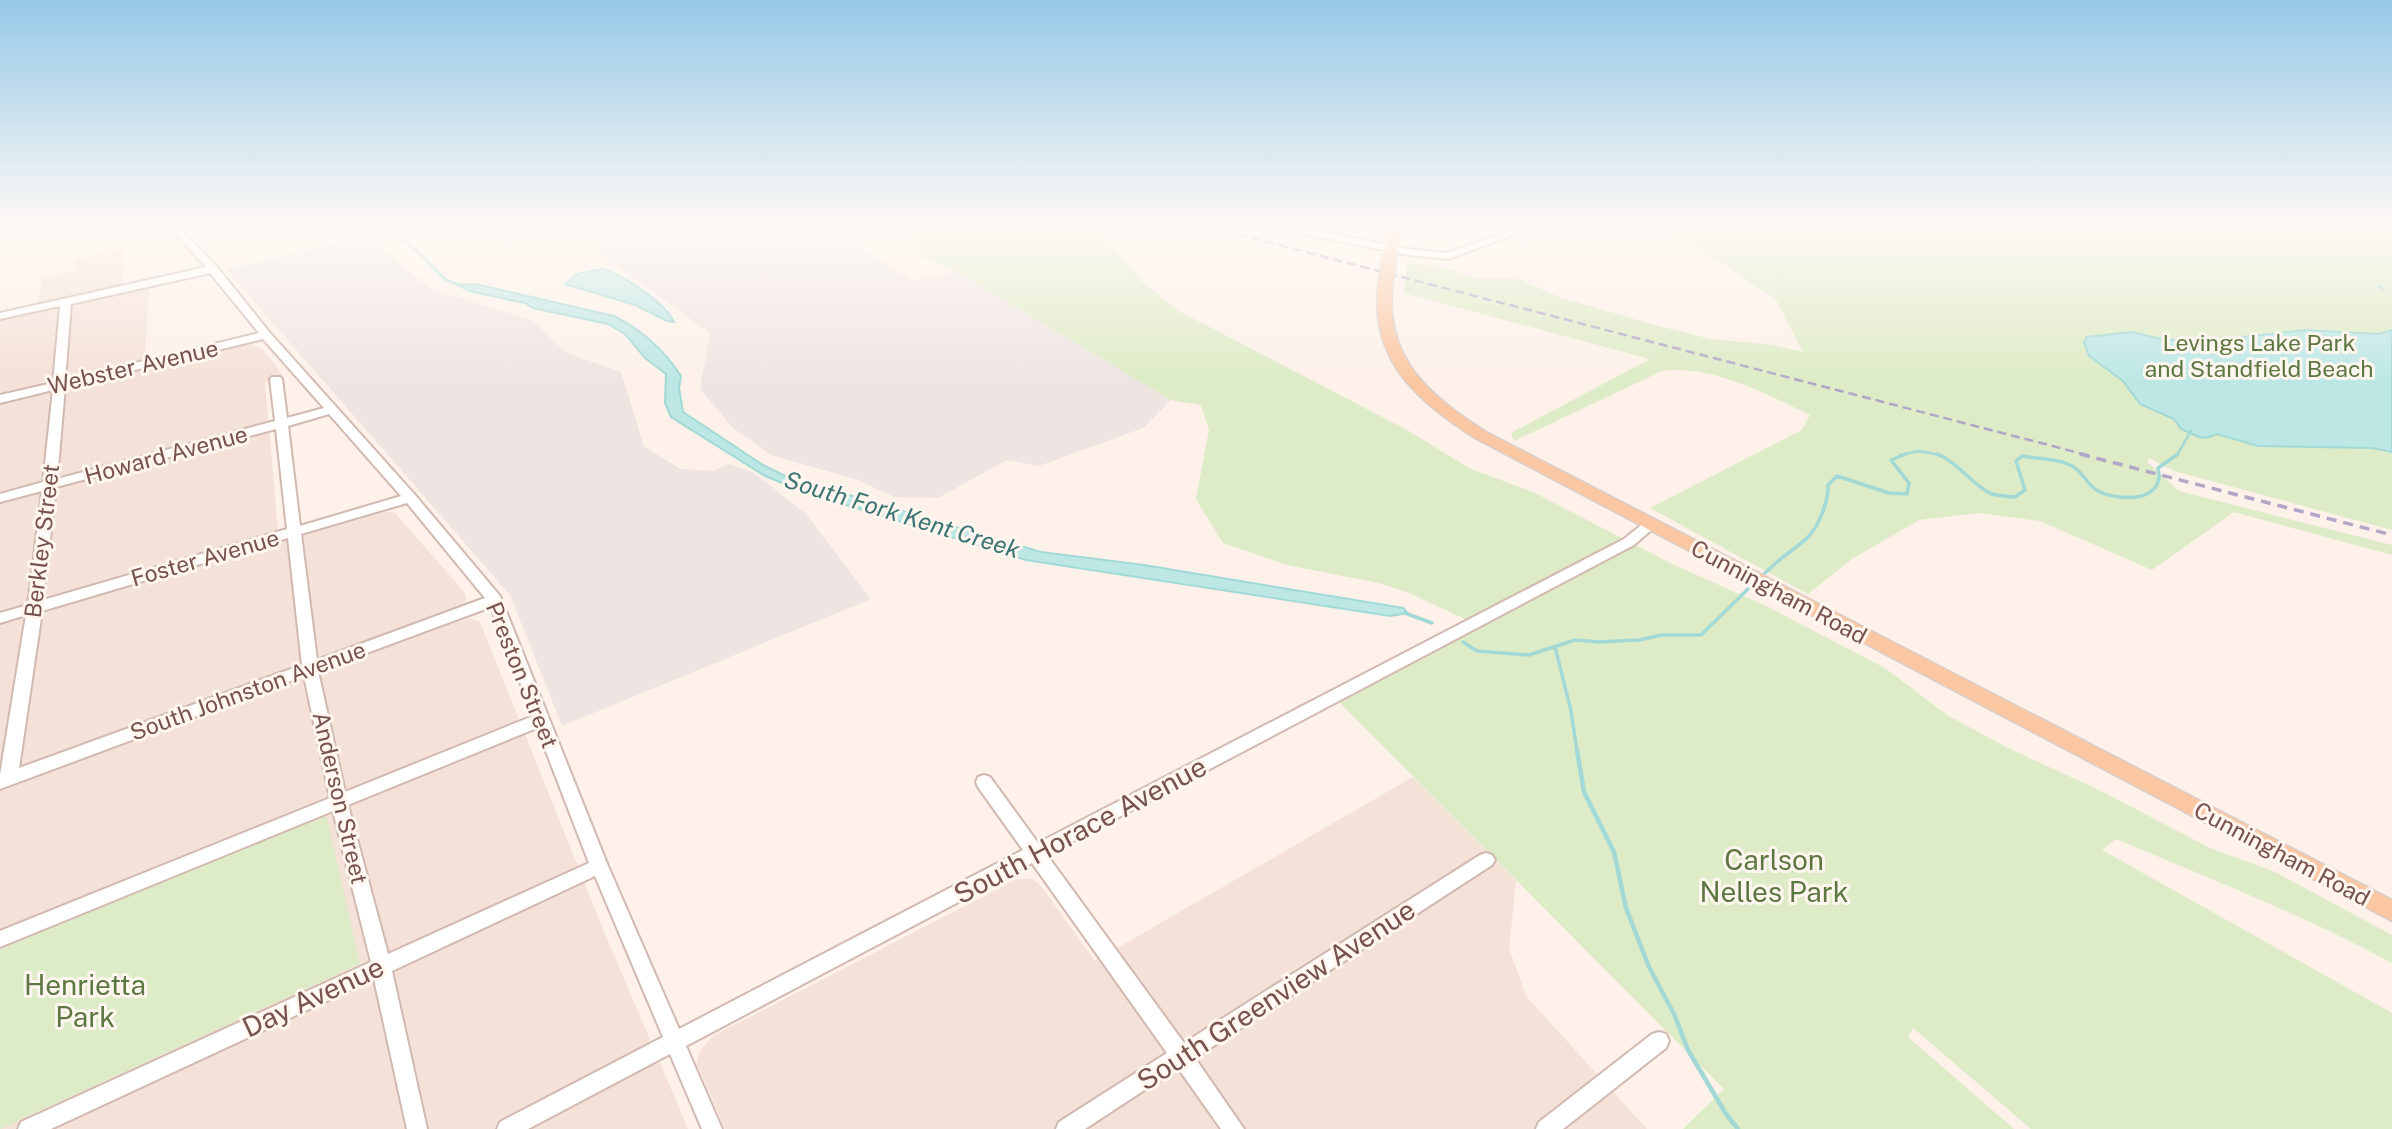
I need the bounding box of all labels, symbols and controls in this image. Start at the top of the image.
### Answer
park label: Levings Lake Park and Standfield Beach [2144,329,2374,382]
street label: Webster Avenue [45,334,221,399]
street label: Howard Avenue [81,420,250,489]
street label: Berkley Street [19,463,64,619]
water label: South Fork Kent Creek [781,465,1023,563]
street label: Foster Avenue [128,523,282,592]
street label: Cunningham Road [1687,534,1872,649]
street label: Preston Street [481,598,564,752]
street label: South Johnston Avenue [126,635,369,746]
street label: Anderson Street [308,709,373,887]
street label: South Horace Avenue [948,749,1212,910]
street label: Cunningham Road [2190,796,2375,911]
park label: Carlson Nelles Park [1700,843,1848,908]
street label: South Greenview Avenue [1131,892,1421,1097]
street label: Day Avenue [237,949,389,1044]
park label: Henrietta Park [24,968,146,1033]

